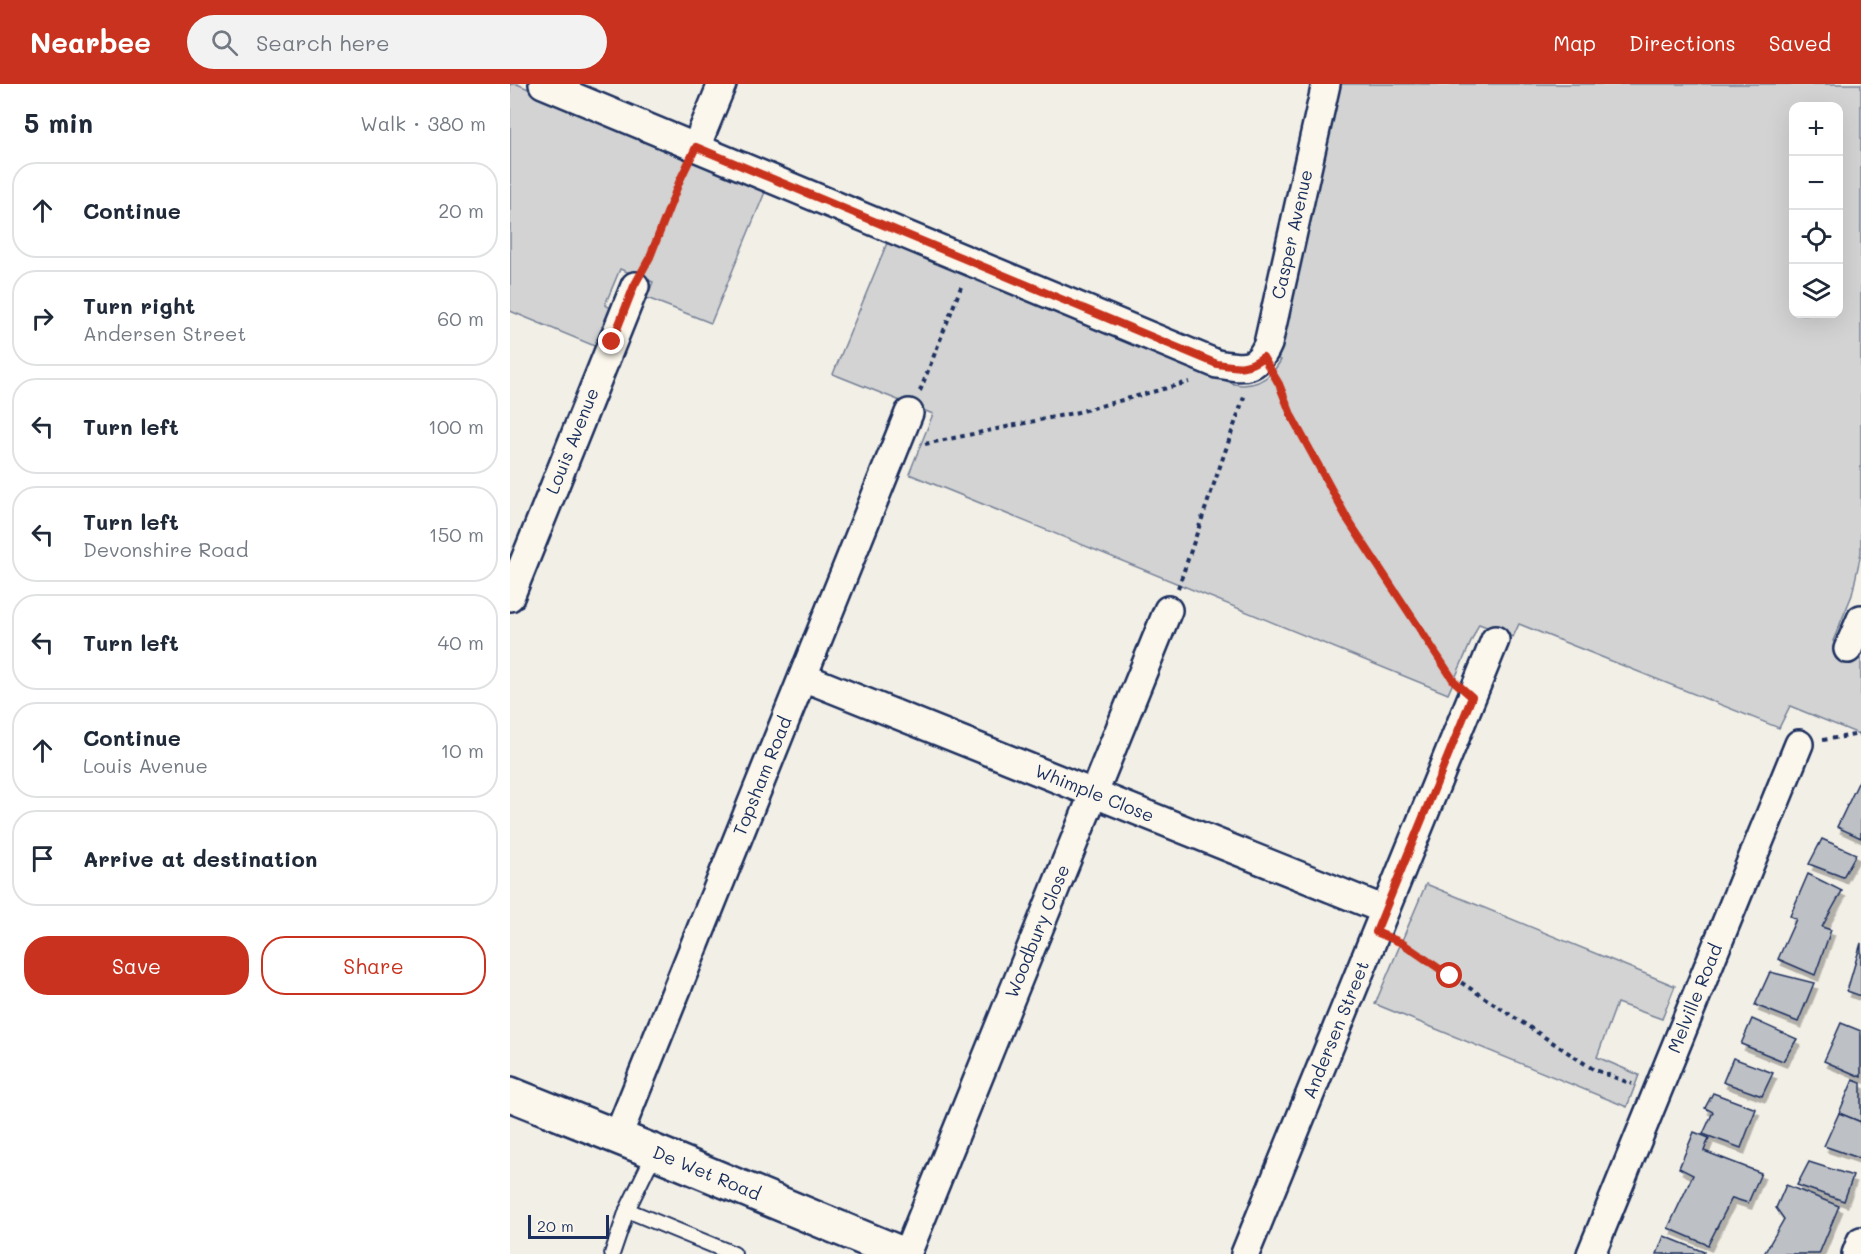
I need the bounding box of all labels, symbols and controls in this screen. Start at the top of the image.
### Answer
search box [187,15,607,69]
text: Nearbee [30,24,151,60]
icon: search [208,26,241,59]
text: Search here [256,28,390,57]
text: Map [1553,29,1596,56]
text: Directions [1629,29,1736,56]
text: Saved [1769,29,1831,56]
map controls [1789,102,1843,318]
button: + [1789,102,1843,156]
text: 5 min [24,106,93,140]
text: Walk · 380 m [360,110,486,136]
button: − [1789,156,1843,210]
street label: Casper Avenue [1265,167,1318,301]
icon: ahead [26,194,59,227]
text: Continue [83,196,181,225]
text: 20 m [438,197,484,223]
button: locate [1789,210,1843,264]
button: layers [1789,264,1843,318]
text: Turn right [83,291,195,320]
icon: right [26,302,59,335]
text: 60 m [437,305,484,331]
text: Andersen Street [83,320,246,346]
route end [598,328,624,354]
street label: Louis Avenue [540,384,604,497]
icon: left [26,410,59,443]
text: Turn left [83,412,179,441]
text: 100 m [428,413,484,439]
text: Turn left [83,507,179,536]
icon: left [26,518,59,551]
text: 150 m [429,521,484,547]
text: Devonshire Road [83,536,248,562]
icon: left [26,626,59,659]
text: Turn left [83,628,179,657]
text: 40 m [438,629,484,655]
street label: Topsham Road [727,713,797,839]
text: Continue [83,723,181,752]
icon: ahead [26,734,59,767]
text: 10 m [440,737,484,763]
text: Louis Avenue [83,752,208,778]
street label: Whimple Close [1032,758,1158,827]
icon: arrive [26,842,59,875]
text: Arrive at destination [83,844,318,873]
street label: Woodbury Close [999,861,1075,1001]
button: Save [24,936,249,995]
button: Share [261,936,486,995]
street label: Melville Road [1661,940,1727,1056]
street label: Andersen Street [1296,957,1374,1102]
route start [1436,962,1462,988]
street label: De Wet Road [649,1139,765,1205]
scale bar [528,1212,609,1240]
text: 20 m [537,1215,574,1236]

